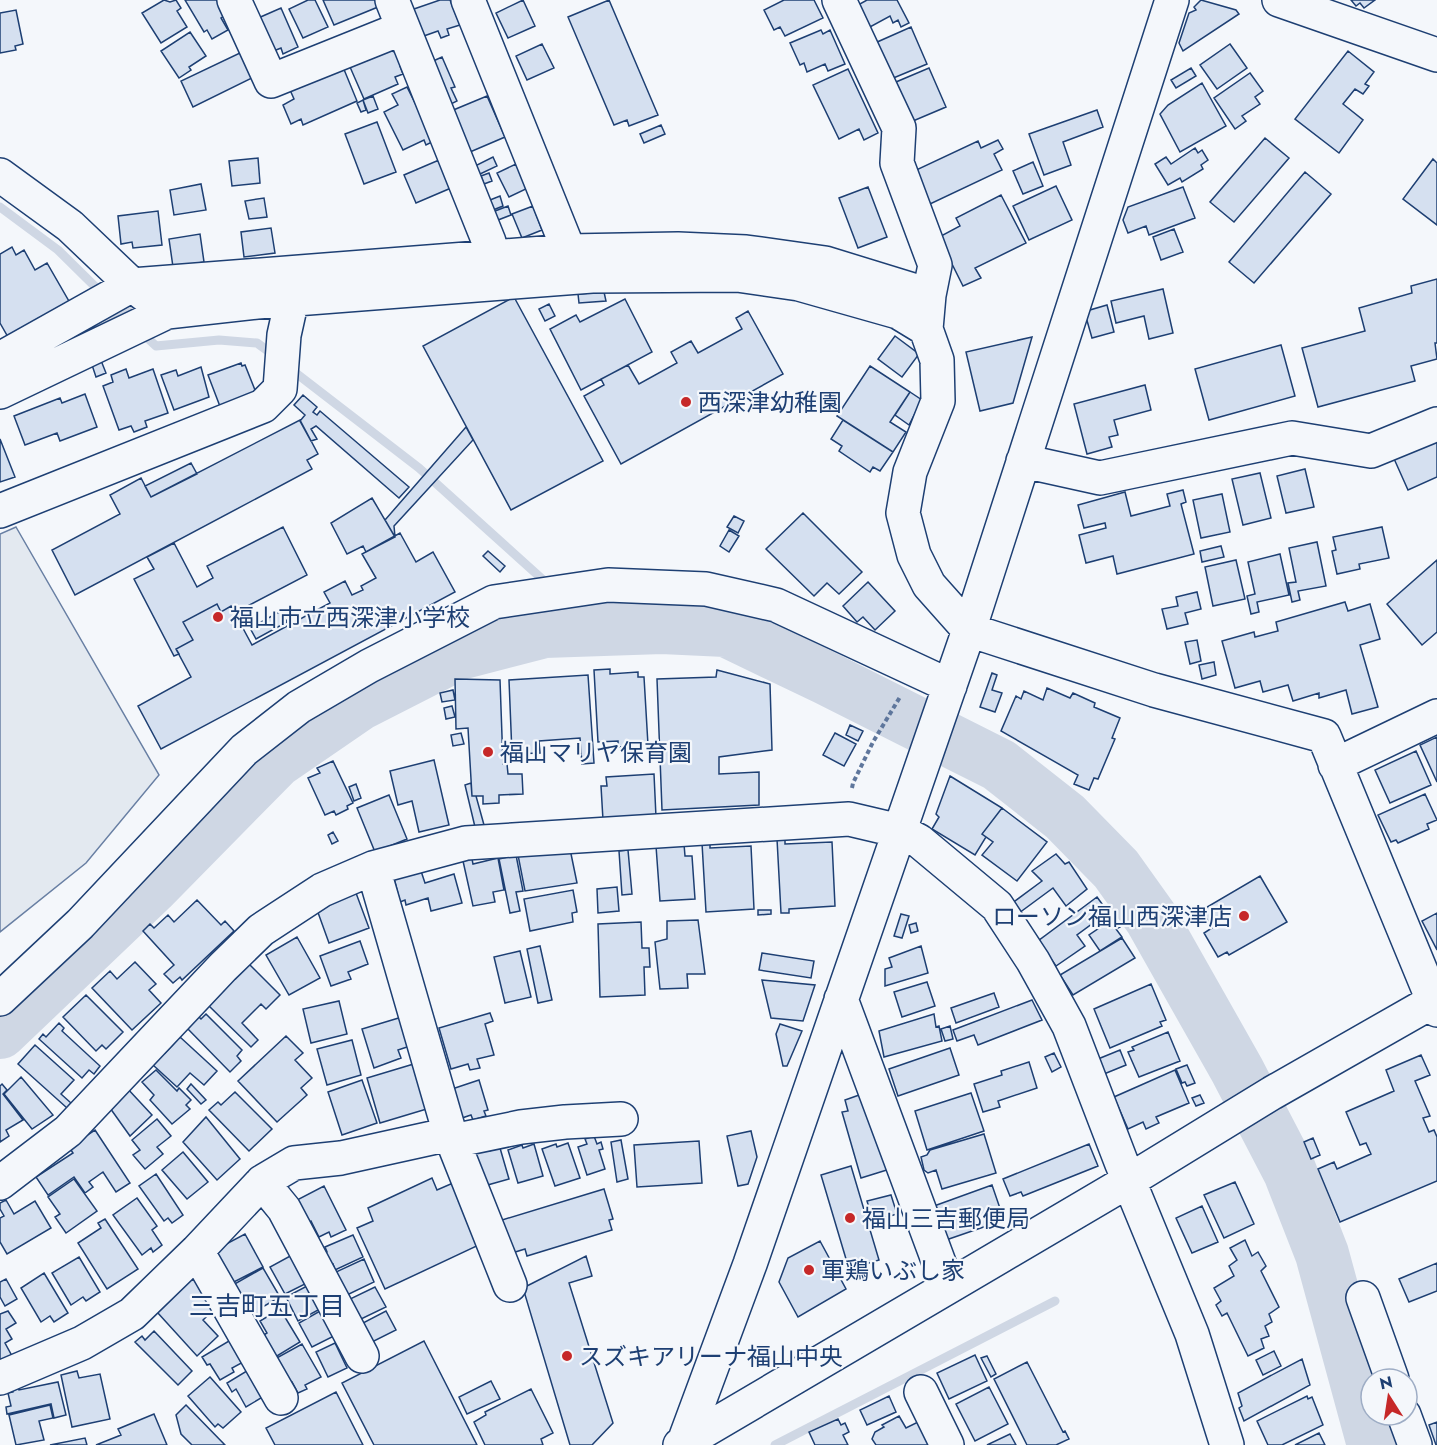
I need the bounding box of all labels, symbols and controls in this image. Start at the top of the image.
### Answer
place label: 西深津幼稚園 [698,385,842,420]
marker: 西深津幼稚園 [679,395,693,409]
place label: 福山市立西深津小学校 [230,600,470,635]
marker: 福山市立西深津小学校 [211,610,225,624]
place label: 福山マリヤ保育園 [500,735,692,770]
marker: 福山マリヤ保育園 [481,745,495,759]
place label: ローソン福山西深津店 [992,899,1232,934]
marker: ローソン福山西深津店 [1237,909,1251,923]
place label: 福山三吉郵便局 [862,1201,1030,1236]
marker: 福山三吉郵便局 [843,1211,857,1225]
place label: 軍鶏いぶし家 [821,1253,965,1288]
marker: 軍鶏いぶし家 [802,1263,816,1277]
district label: 三吉町五丁目 [189,1287,345,1325]
place label: スズキアリーナ福山中央 [579,1339,843,1374]
marker: スズキアリーナ福山中央 [560,1349,574,1363]
north arrow [1359,1367,1419,1427]
text: N [1377,1370,1395,1395]

